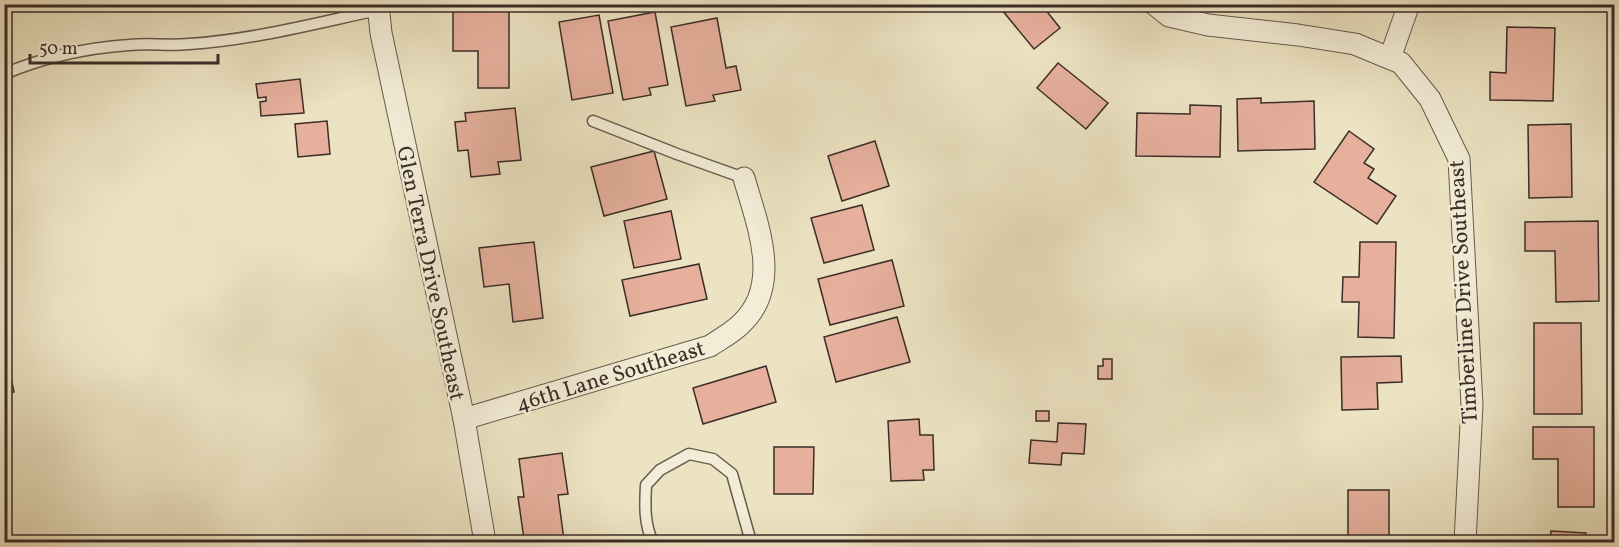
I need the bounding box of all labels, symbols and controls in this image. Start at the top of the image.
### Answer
scale bar [30,27,218,65]
text: 50 m [39,37,78,62]
street label: Glen Terra Drive Southeast [387,144,472,404]
street label: Timberline Drive Southeast [1442,159,1487,425]
street label: 46th Lane Southeast [512,334,709,421]

